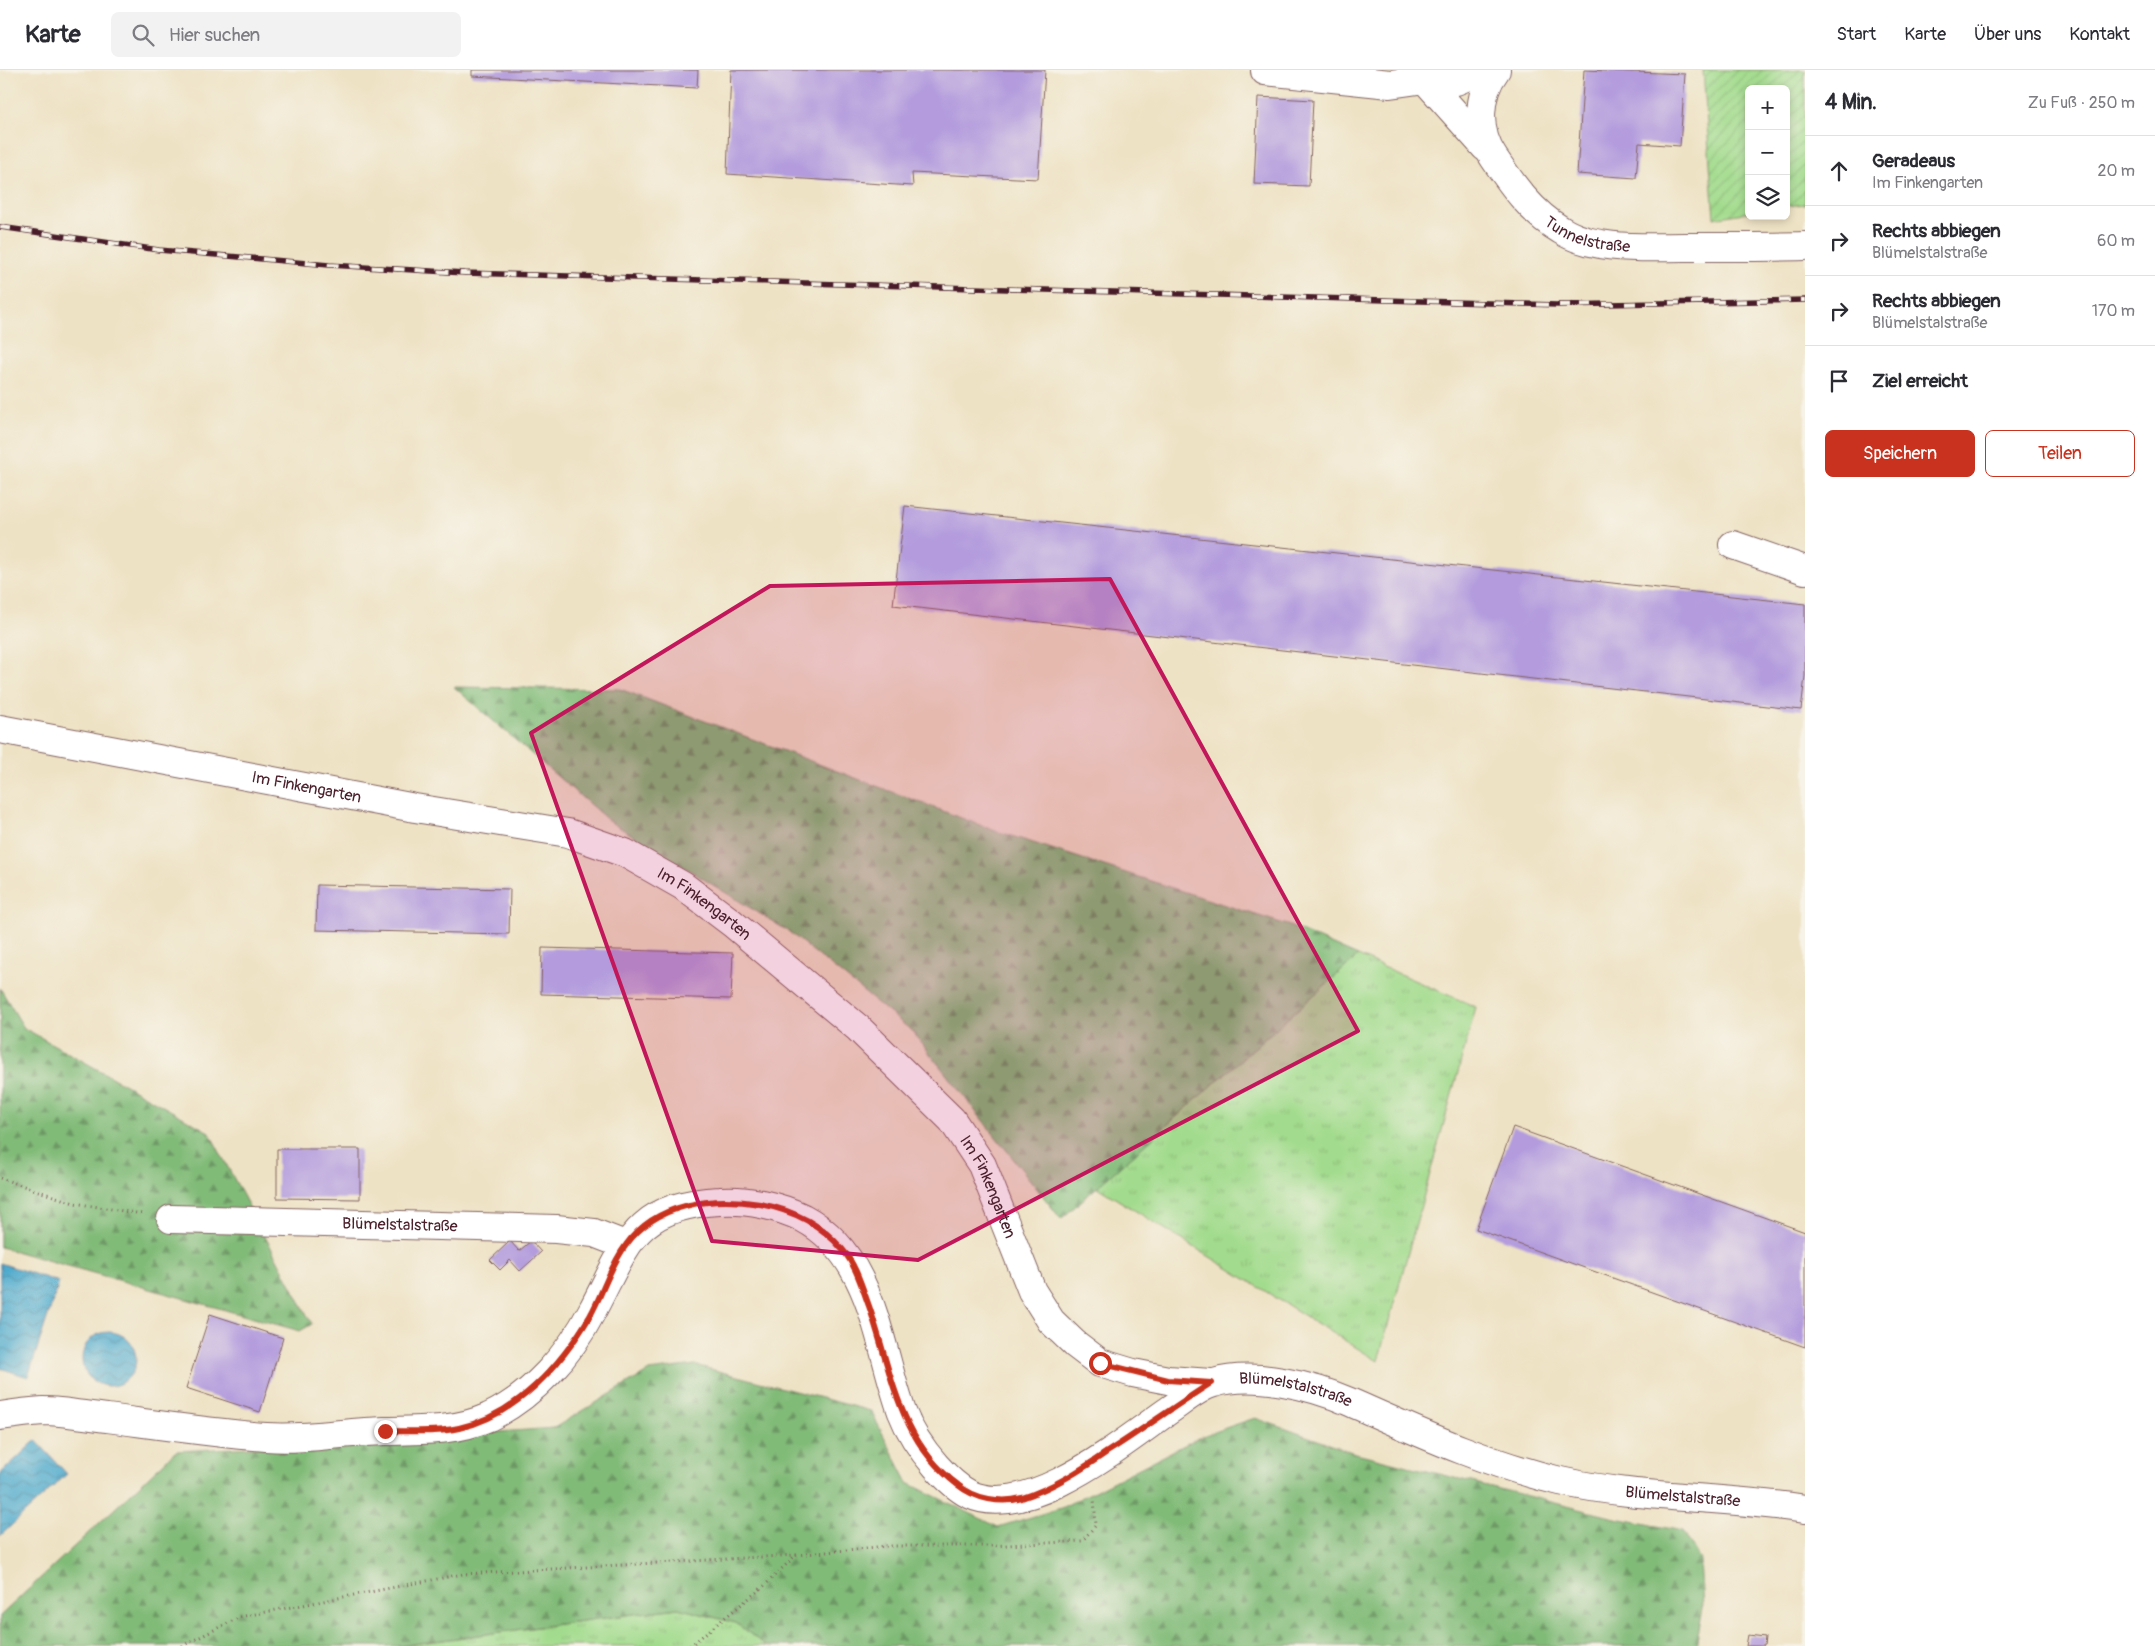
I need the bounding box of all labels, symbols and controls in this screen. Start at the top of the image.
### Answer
search box [111,12,461,57]
text: Karte [25,20,81,49]
icon: search [129,21,157,49]
text: Hier suchen [169,23,260,47]
text: Start [1836,23,1876,46]
text: Karte [1904,23,1946,46]
text: Über uns [1974,23,2041,46]
text: Kontakt [2069,23,2130,46]
map controls [1745,85,1790,220]
button: + [1745,85,1790,130]
text: 4 Min. [1825,89,1877,116]
text: Zu Fuß · 250 m [2028,93,2135,113]
button: − [1745,130,1790,175]
text: Geradeaus [1872,149,1955,173]
icon: ahead [1825,157,1853,185]
text: 20 m [2097,161,2135,181]
text: Im Finkengarten [1872,173,1983,193]
button: layers [1745,175,1790,220]
street label: Tunnelstraße [1540,212,1631,257]
text: Rechts abbiegen [1872,219,2001,243]
icon: right [1825,227,1853,255]
text: 60 m [2097,231,2135,251]
text: Blümelstalstraße [1872,243,1987,263]
text: Rechts abbiegen [1872,289,2001,313]
icon: right [1825,297,1853,325]
text: 170 m [2092,301,2135,321]
text: Blümelstalstraße [1872,313,1987,333]
icon: arrive [1825,367,1853,395]
text: Ziel erreicht [1872,369,1968,393]
button: Speichern [1825,430,1975,477]
button: Teilen [1985,430,2135,477]
street label: Im Finkengarten [250,767,363,808]
street label: Im Finkengarten [653,863,755,945]
street label: Im Finkengarten [955,1132,1020,1241]
street label: Blümelstalstraße [342,1213,458,1236]
route start [1089,1352,1112,1375]
street label: Blümelstalstraße [1239,1369,1355,1412]
route end [374,1420,397,1443]
street label: Blümelstalstraße [1624,1482,1741,1511]

